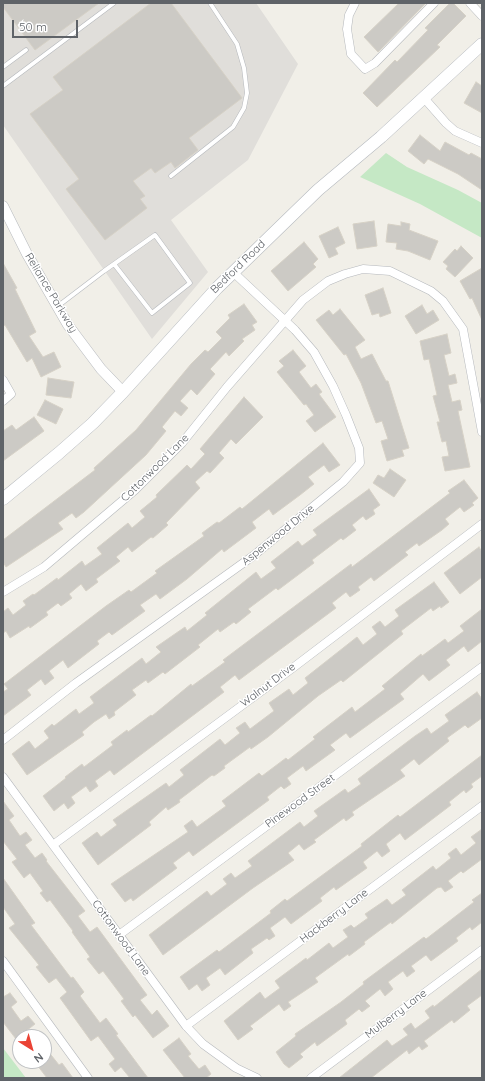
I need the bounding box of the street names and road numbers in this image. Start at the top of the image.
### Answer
street label: Bedford Road [208,238,268,296]
street label: Reliance Parkway [22,251,80,335]
street label: Cottonwood Lane [118,431,192,505]
street label: Aspenwood Drive [239,502,317,568]
street label: Walnut Drive [238,660,298,710]
street label: Pinewood Street [263,771,337,831]
street label: Hackberry Lane [297,886,371,946]
street label: Cottonwood Lane [89,897,153,979]
street label: Mulberry Lane [363,987,429,1041]

